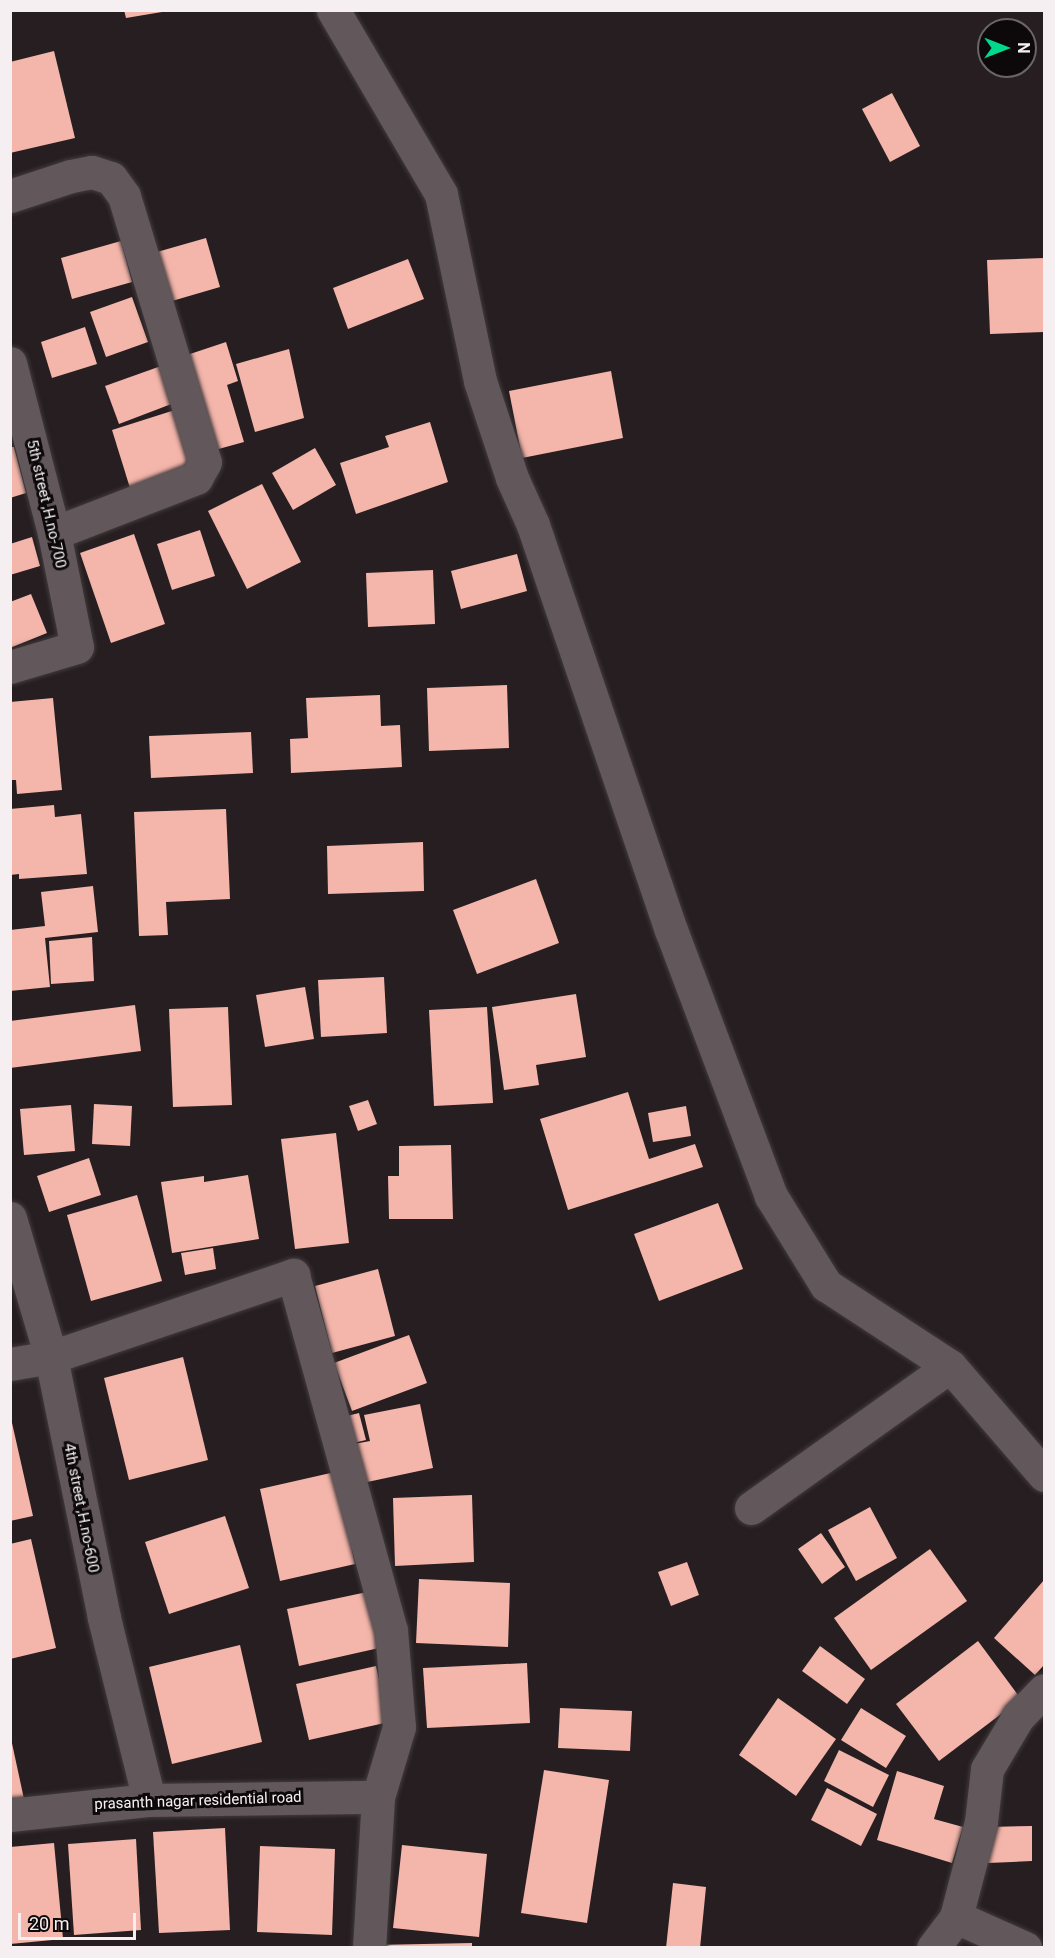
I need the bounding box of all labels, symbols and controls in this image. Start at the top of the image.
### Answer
north arrow [977,18,1037,78]
text: N [1014,42,1033,54]
street label: 5th street ,H.no-700 [22,438,70,570]
street label: 4th street ,H.no-600 [60,1442,102,1574]
street label: prasanth nagar residential road [94,1788,302,1814]
scale bar [21,1901,140,1939]
text: 20 m [29,1913,69,1934]

